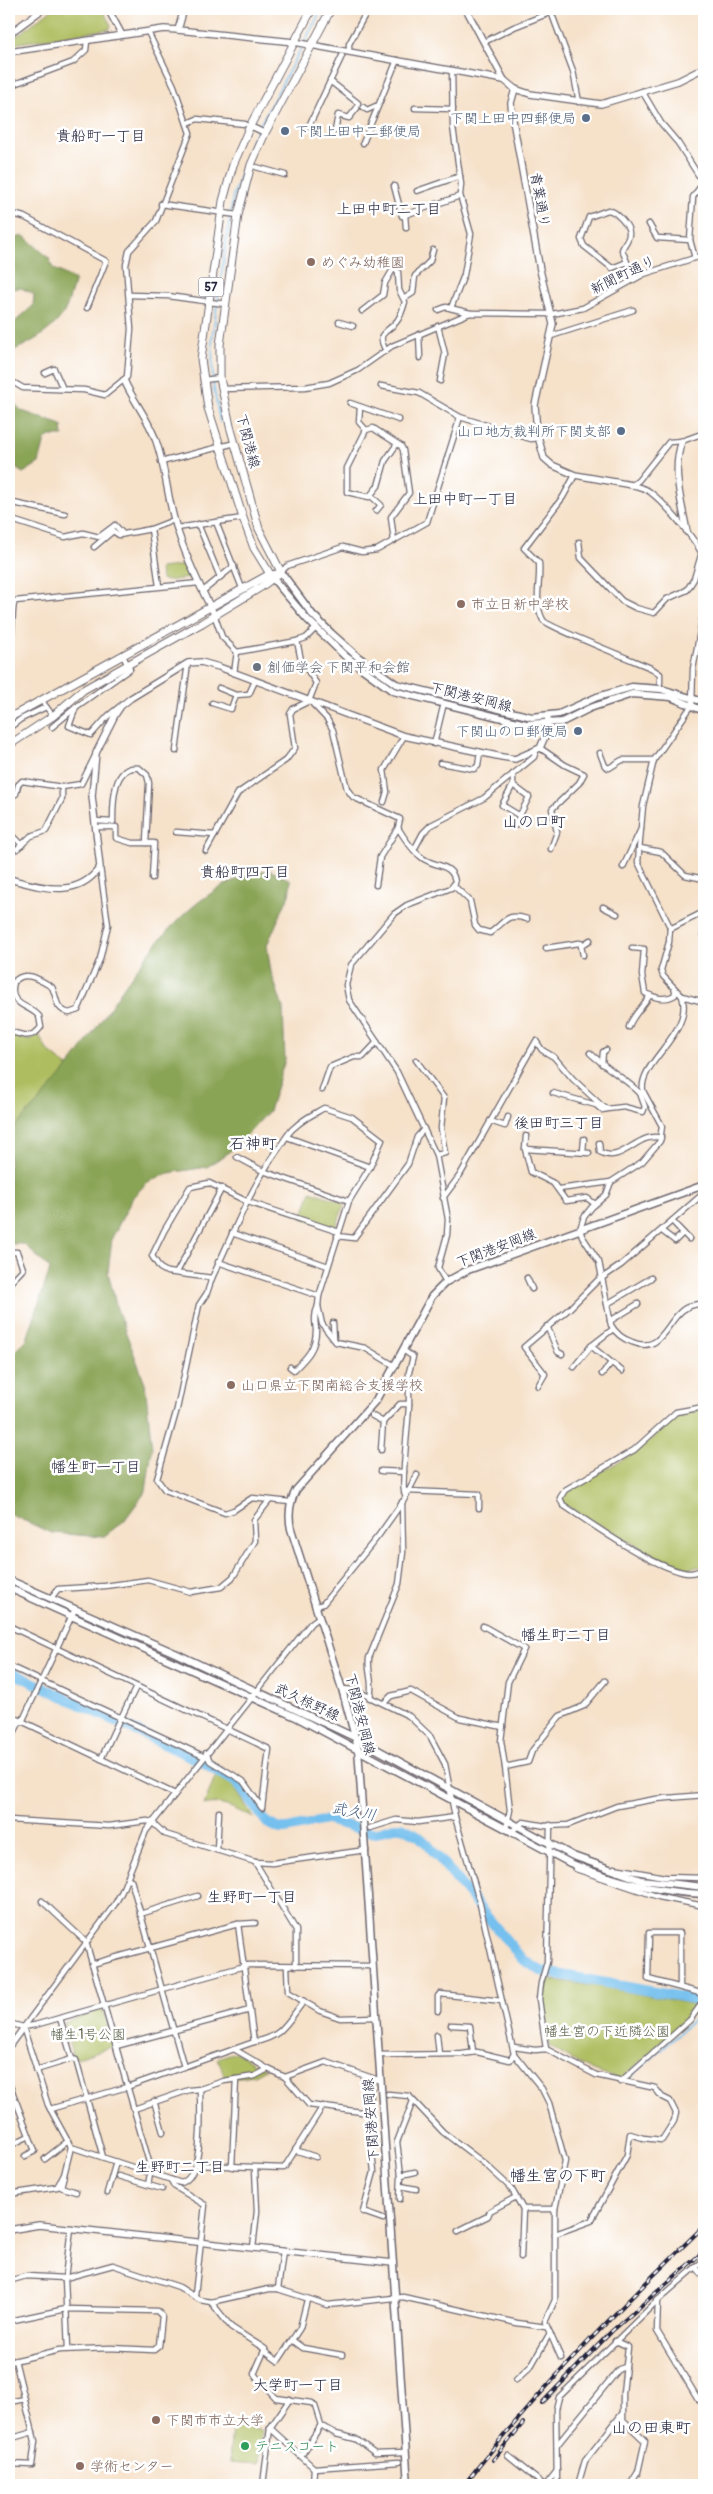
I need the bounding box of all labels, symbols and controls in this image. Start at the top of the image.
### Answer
place label: 下関上田中四郵便局 [450,110,576,127]
marker: 下関上田中四郵便局 [580,112,592,124]
place label: 下関上田中二郵便局 [295,123,421,140]
marker: 下関上田中二郵便局 [279,125,291,137]
district label: 貴船町一丁目 [56,127,146,146]
street label: 青葉通り [527,171,553,229]
district label: 上田中町二丁目 [336,200,442,219]
street label: 新聞町通り [588,252,658,298]
place label: めぐみ幼稚園 [321,254,404,271]
marker: めぐみ幼稚園 [305,256,317,268]
road number: 57 [198,278,224,296]
street label: 下関港線 [233,412,263,470]
place label: 山口地方裁判所下関支部 [457,423,611,440]
marker: 山口地方裁判所下関支部 [615,425,627,437]
district label: 上田中町一丁目 [412,490,518,509]
place label: 市立日新中学校 [471,596,569,613]
marker: 市立日新中学校 [455,598,467,610]
place label: 創価学会 下関平和会館 [267,659,410,676]
marker: 創価学会 下関平和会館 [251,661,263,673]
street label: 下関港安岡線 [428,679,514,715]
place label: 下関山の口郵便局 [456,723,568,740]
marker: 下関山の口郵便局 [572,725,584,737]
district label: 山の口町 [502,812,566,832]
district label: 貴船町四丁目 [200,863,290,882]
district label: 後田町三丁目 [514,1114,604,1133]
district label: 石神町 [229,1134,277,1154]
street label: 下関港安岡線 [454,1225,538,1271]
place label: 山口県立下関南総合支援学校 [241,1377,423,1394]
marker: 山口県立下関南総合支援学校 [225,1379,237,1391]
district label: 幡生町一丁目 [51,1458,141,1477]
district label: 幡生町二丁目 [521,1626,611,1645]
street label: 下関港安岡線 [342,1671,378,1757]
street label: 武久椋野線 [272,1680,342,1724]
water label: 武久川 [330,1799,378,1825]
district label: 生野町一丁目 [207,1888,297,1907]
park label: 幡生宮の下近隣公園 [544,2023,670,2040]
park label: 幡生1号公園 [50,2026,126,2043]
street label: 下関港安岡線 [360,2078,382,2162]
district label: 生野町二丁目 [135,2158,225,2177]
district label: 幡生宮の下町 [510,2166,606,2186]
district label: 大学町一丁目 [253,2376,343,2395]
place label: 下関市市立大学 [166,2412,264,2429]
marker: 下関市市立大学 [150,2414,162,2426]
district label: 山の田東町 [611,2418,691,2438]
place label: テニスコート [255,2438,339,2455]
marker: テニスコート [239,2440,251,2452]
place label: 学術センター [90,2458,173,2475]
marker: 学術センター [74,2460,86,2472]

